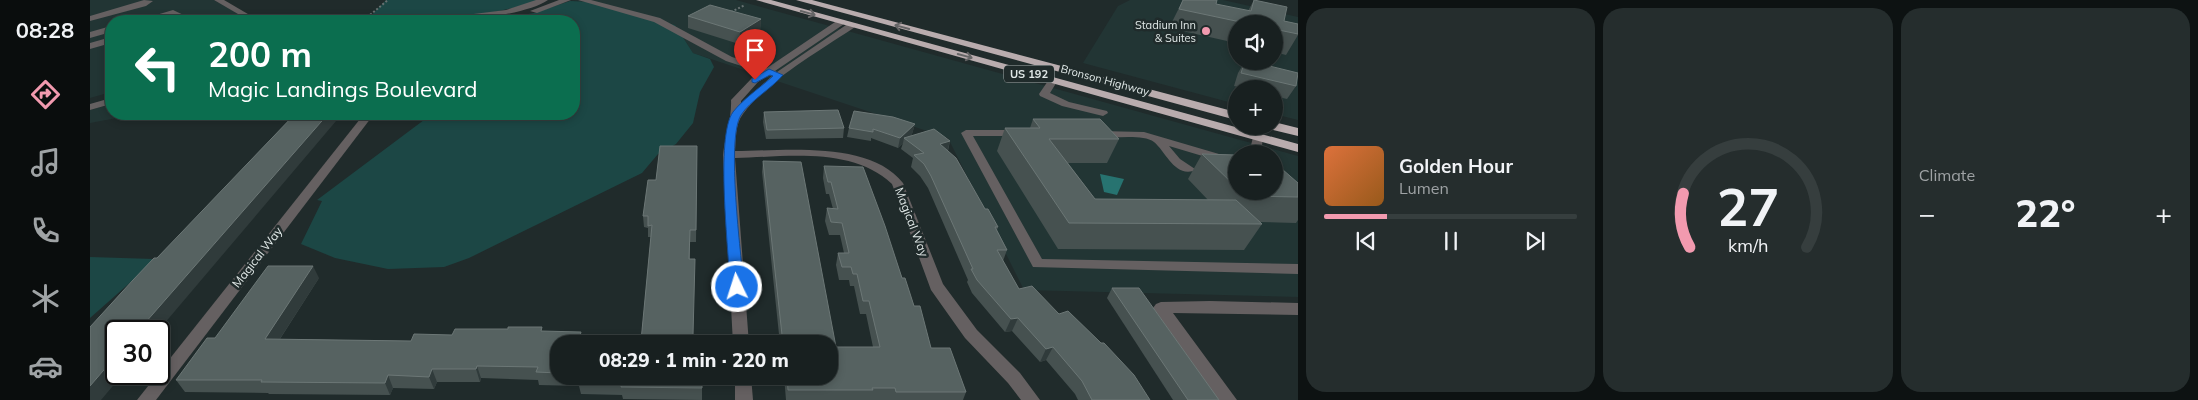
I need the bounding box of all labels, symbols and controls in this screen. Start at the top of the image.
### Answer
one-way arrow [799,9,815,18]
map controls [1228,15,1283,200]
button: sound [1228,15,1283,70]
text: 08:28 [16,16,74,44]
place label: Stadium Inn & Suites [1135,18,1196,45]
one-way arrow [894,21,910,31]
marker: Stadium Inn & Suites [1200,25,1212,37]
pin [734,29,776,80]
text: 200 m [208,32,312,76]
icon: left [125,35,190,100]
icon: arrive [741,36,769,64]
one-way arrow [956,52,972,61]
street label: Bronson Highway [1059,61,1151,99]
road number: US 192 [1004,66,1054,82]
text: Magic Landings Boulevard [208,75,478,103]
icon: directions [28,77,63,112]
button: + [1228,80,1283,135]
icon: music [28,145,63,180]
button: − [1228,145,1283,200]
text: Golden Hour [1399,154,1513,178]
text: Climate [1919,165,1975,185]
text: 27 [1717,174,1779,239]
text: Lumen [1399,178,1449,198]
street label: Magical Way [892,185,932,259]
text: 22° [2015,189,2075,237]
text: − [1919,196,1935,231]
text: + [2155,196,2172,231]
icon: phone [28,213,63,248]
street label: Magical Way [229,223,286,290]
icon: previous [1352,227,1380,255]
icon: pause [1437,227,1465,255]
icon: next [1521,227,1549,255]
text: km/h [1728,234,1768,256]
position arrow [710,260,762,312]
icon: climate [28,281,63,316]
speed limit sign: 30 [105,320,170,385]
text: 08:29 · 1 min · 220 m [599,348,789,372]
icon: car [28,349,63,384]

